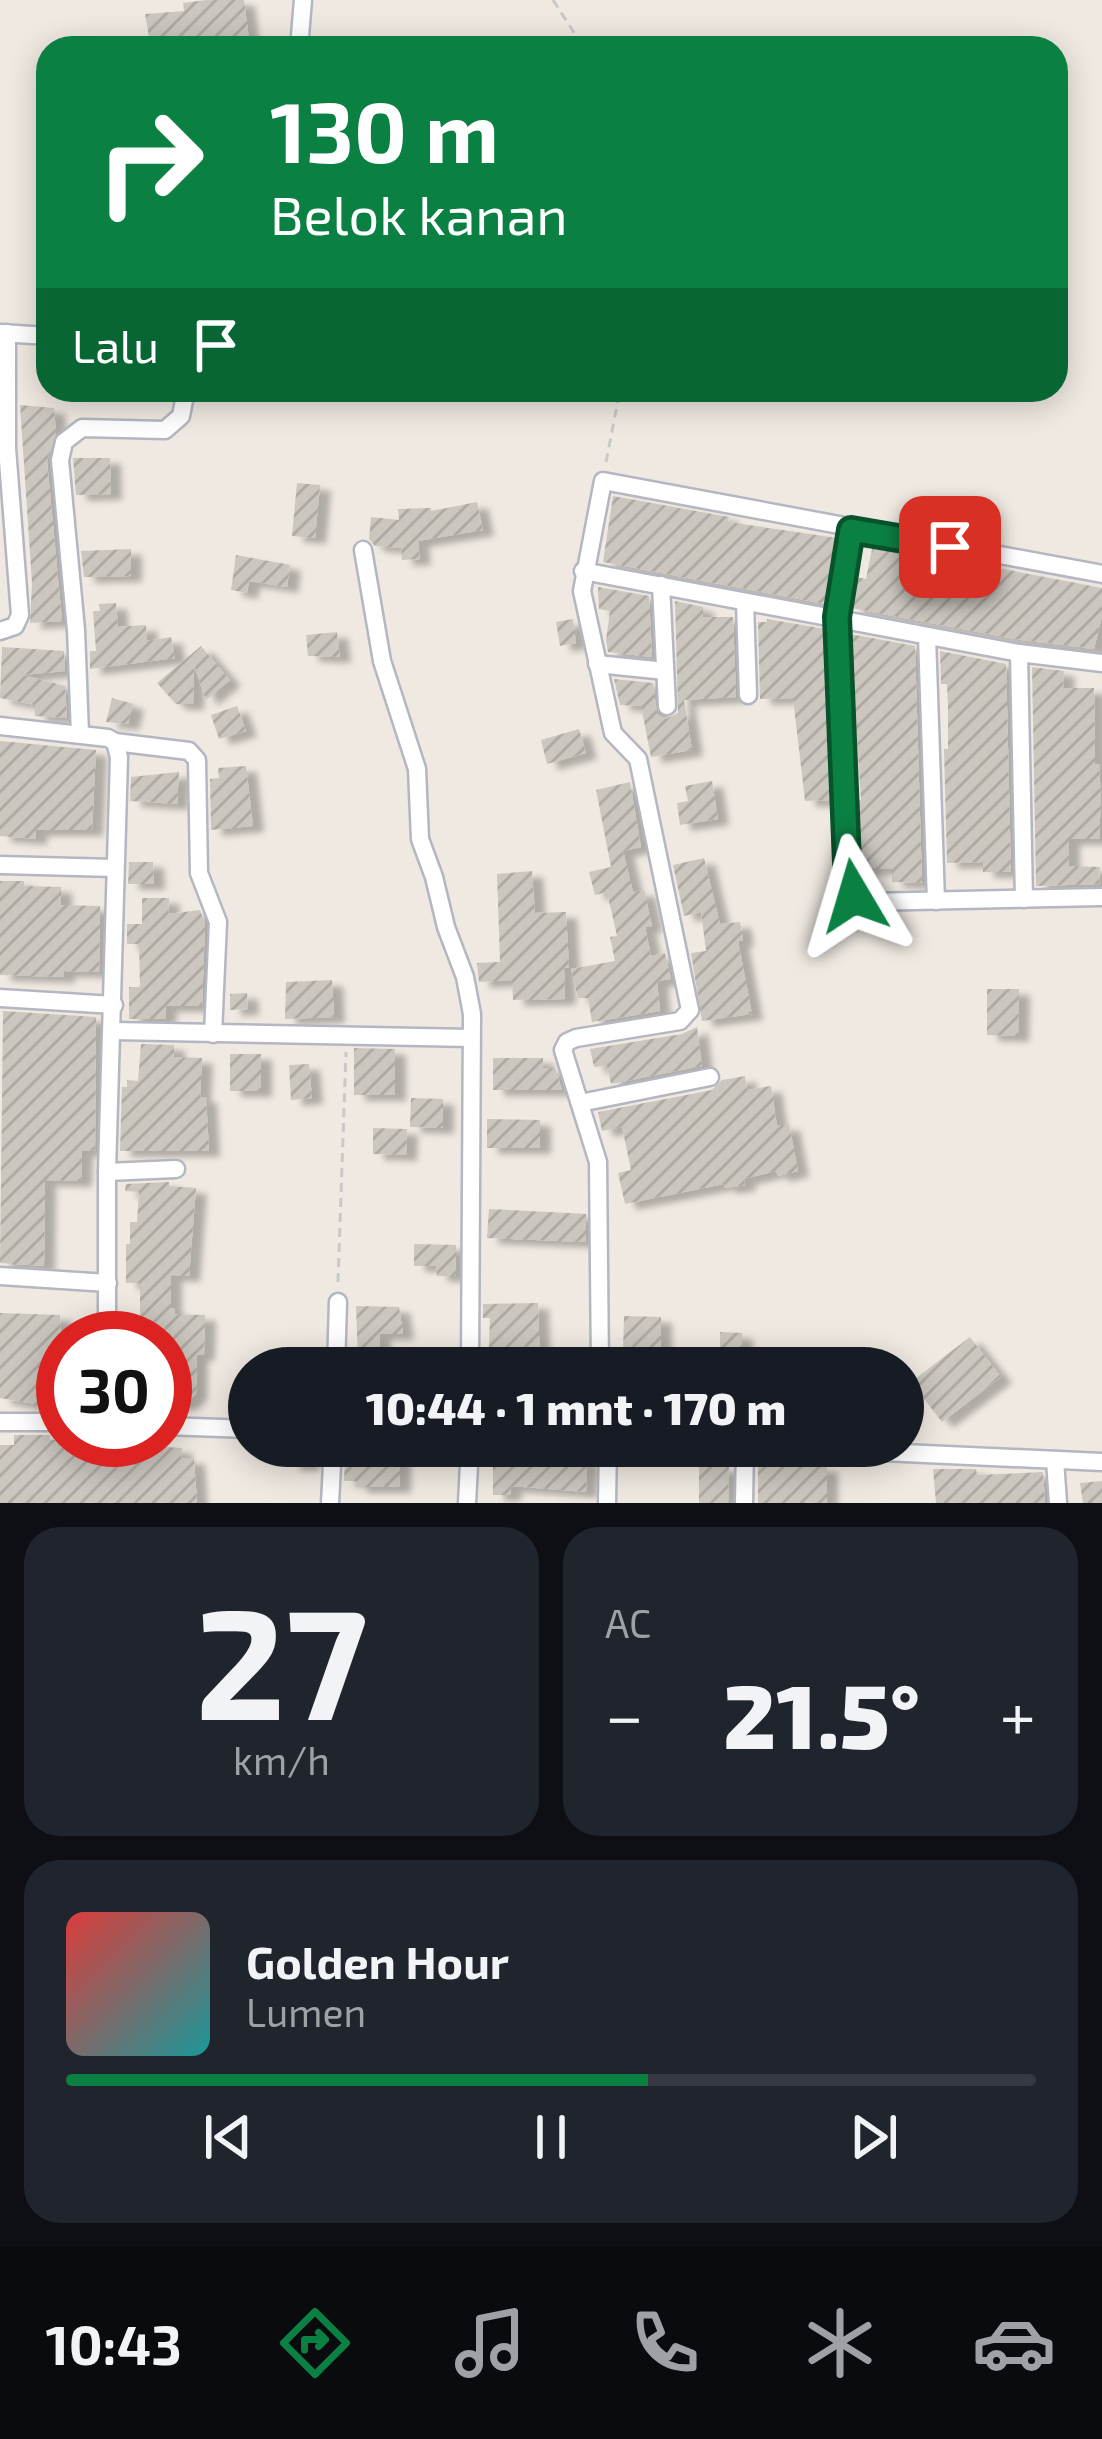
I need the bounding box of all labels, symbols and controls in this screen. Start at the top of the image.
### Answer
text: 130 m [270,79,499,180]
icon: right [72,84,228,240]
text: Belok kanan [270,181,568,246]
icon: arrive [183,312,249,378]
text: Lalu [72,318,159,372]
pin [899,496,1001,598]
icon: arrive [917,514,983,580]
position arrow [791,833,917,959]
speed limit sign: 30 [36,1311,192,1467]
text: 10:44 · 1 mnt · 170 m [366,1380,786,1434]
text: 27 [195,1564,368,1751]
text: AC [605,1599,651,1646]
text: 21.5° [723,1659,920,1767]
text: − [605,1674,644,1753]
text: + [1000,1674,1036,1753]
text: km/h [233,1736,330,1783]
text: Golden Hour [246,1934,509,1988]
text: Lumen [246,1988,366,2035]
icon: previous [195,2104,261,2170]
icon: pause [518,2104,584,2170]
icon: next [841,2104,907,2170]
icon: directions [273,2301,357,2385]
icon: music [448,2301,532,2385]
icon: phone [623,2301,707,2385]
icon: climate [798,2301,882,2385]
icon: car [972,2301,1056,2385]
text: 10:43 [45,2311,182,2376]

